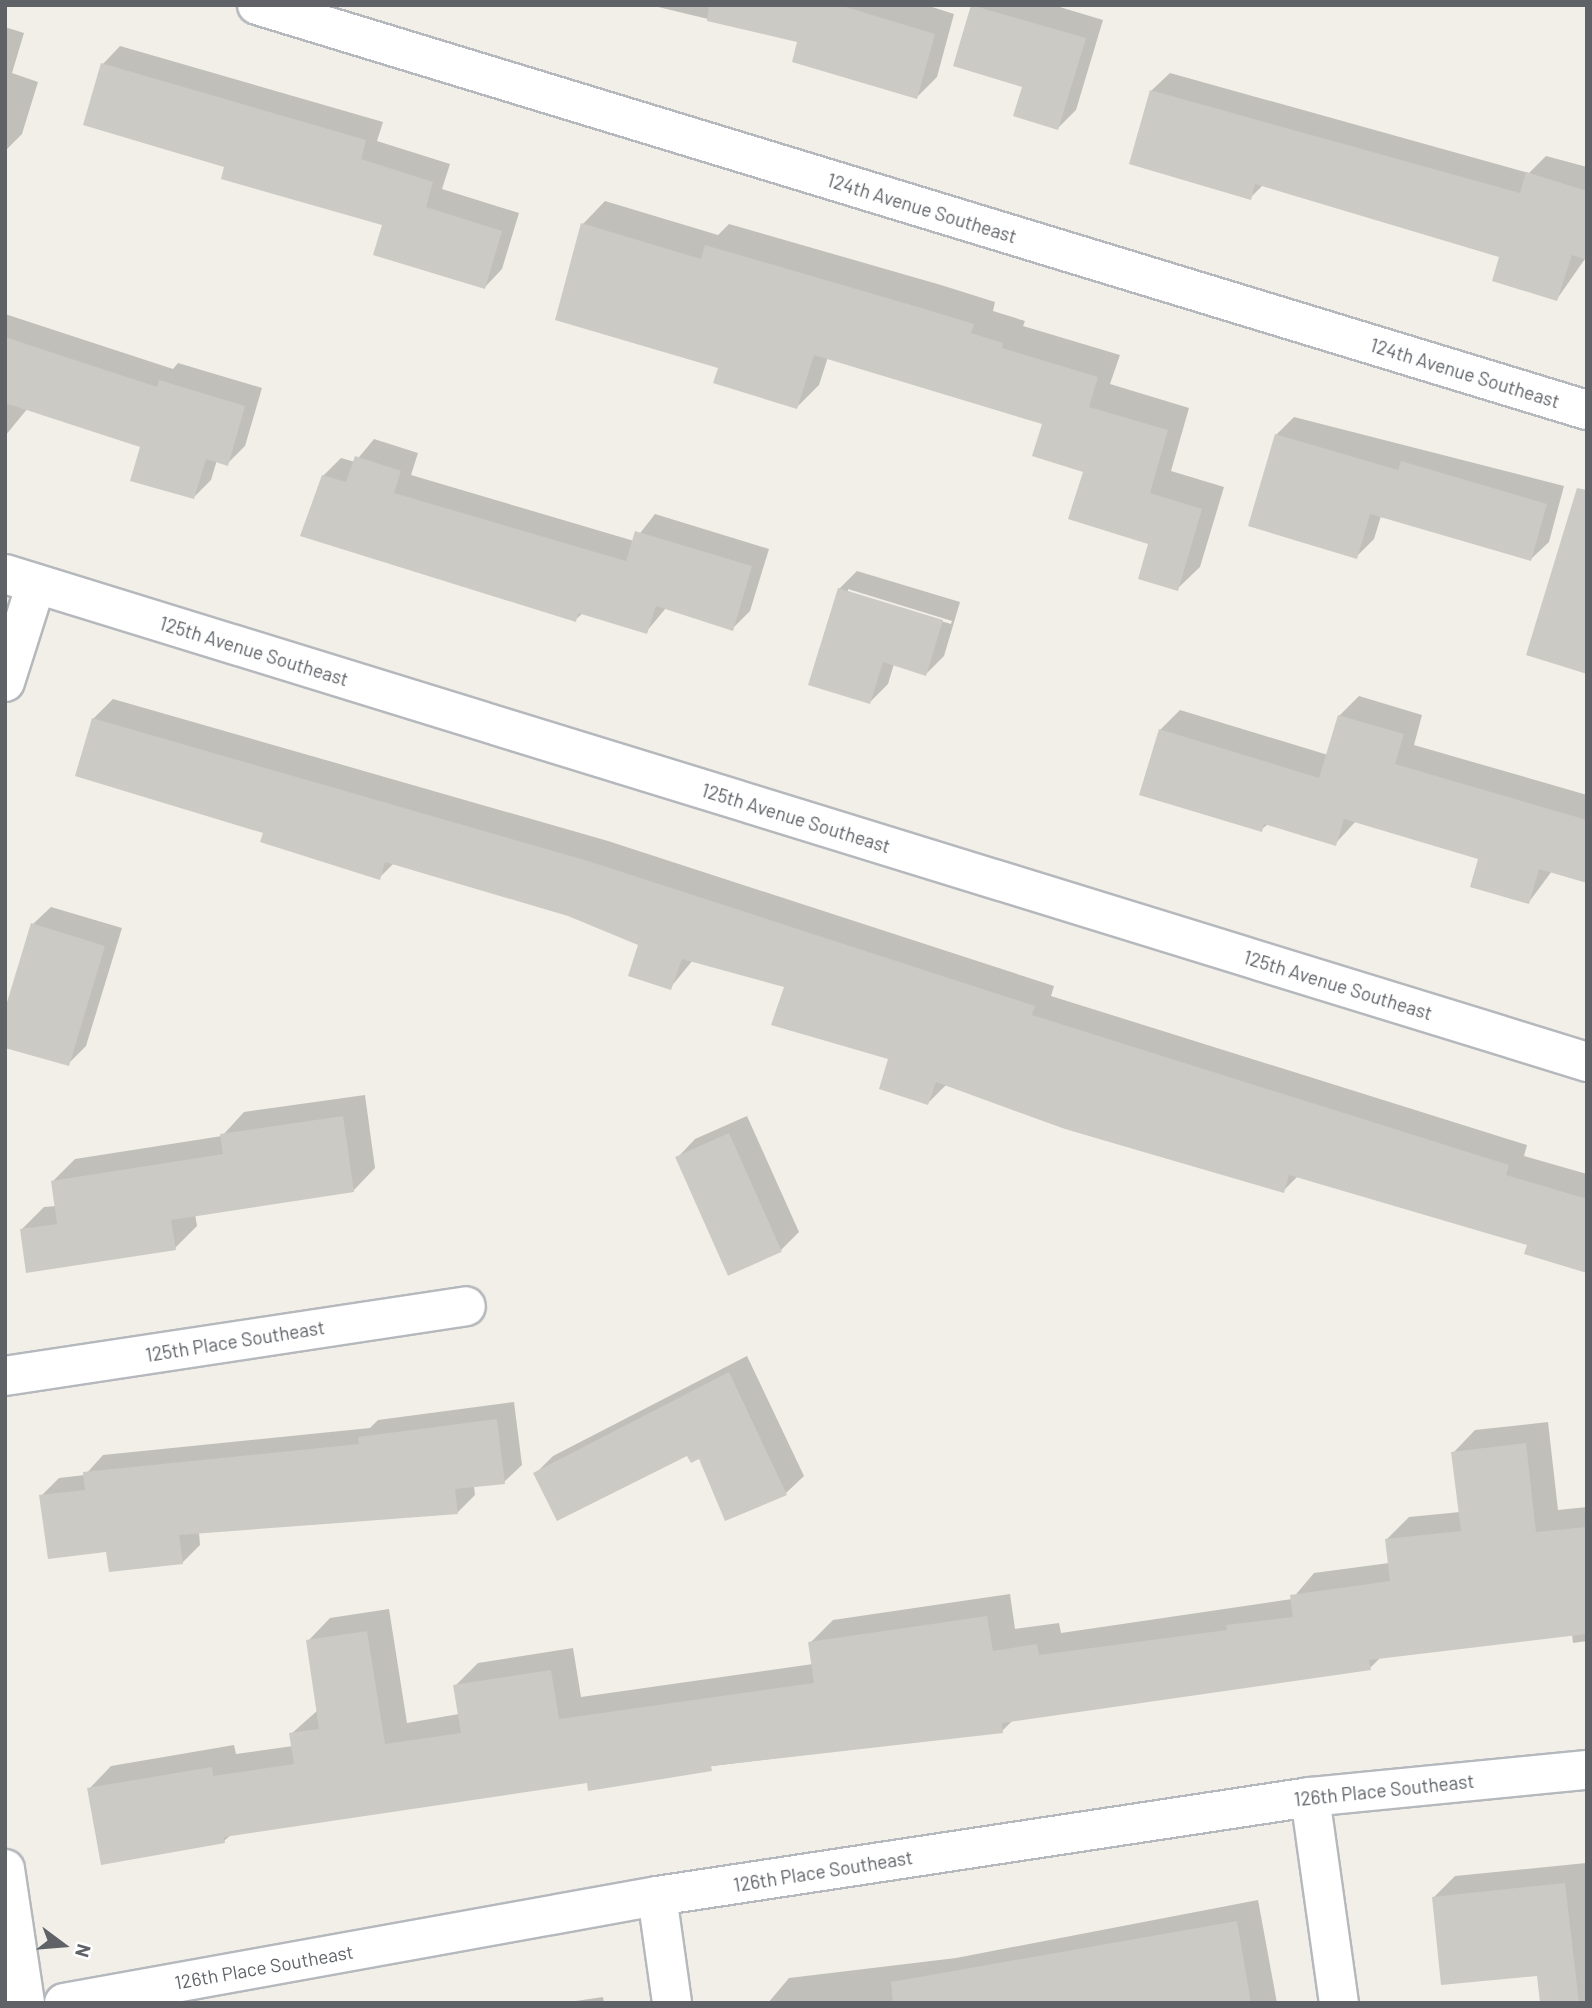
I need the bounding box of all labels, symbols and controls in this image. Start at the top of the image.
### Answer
street label: 124th Avenue Southeast [825,168,1019,248]
street label: 124th Avenue Southeast [1368,333,1562,413]
street label: 125th Avenue Southeast [157,611,351,691]
street label: 125th Avenue Southeast [699,778,893,858]
street label: 125th Avenue Southeast [1241,945,1435,1025]
street label: 125th Place Southeast [144,1316,326,1366]
street label: 126th Place Southeast [1293,1769,1475,1811]
street label: 126th Place Southeast [732,1846,914,1896]
north arrow [28,1910,98,1980]
street label: 126th Place Southeast [173,1940,355,1994]
text: N [71,1942,96,1960]

